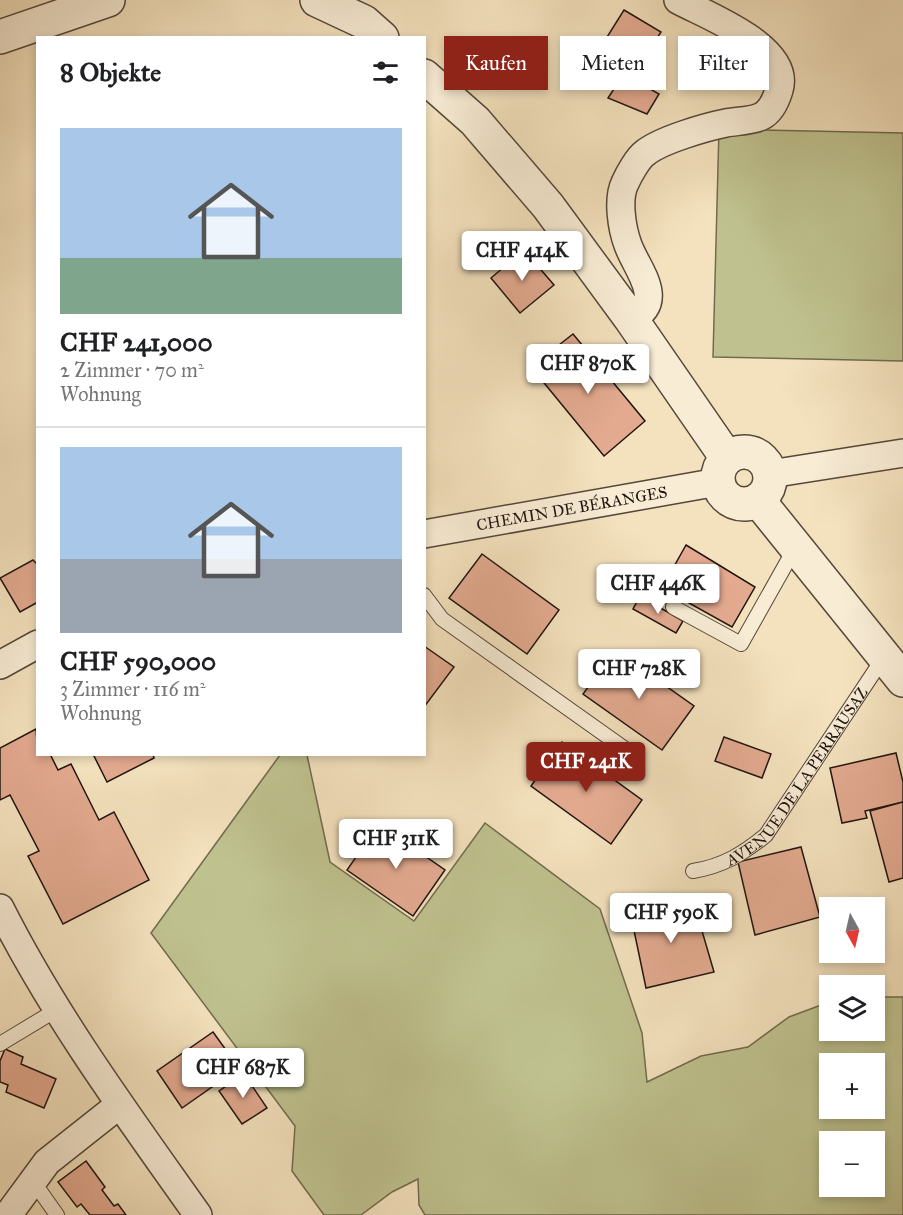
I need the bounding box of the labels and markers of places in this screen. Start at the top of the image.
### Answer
pin: CHF 414K [460,231,584,282]
pin: CHF 870K [526,344,650,395]
pin: CHF 446K [596,564,720,615]
pin: CHF 728K [577,649,701,700]
pin: CHF 241K [524,742,648,793]
pin: CHF 311K [334,819,458,870]
pin: CHF 590K [609,893,733,944]
pin: CHF 687K [181,1048,305,1099]

